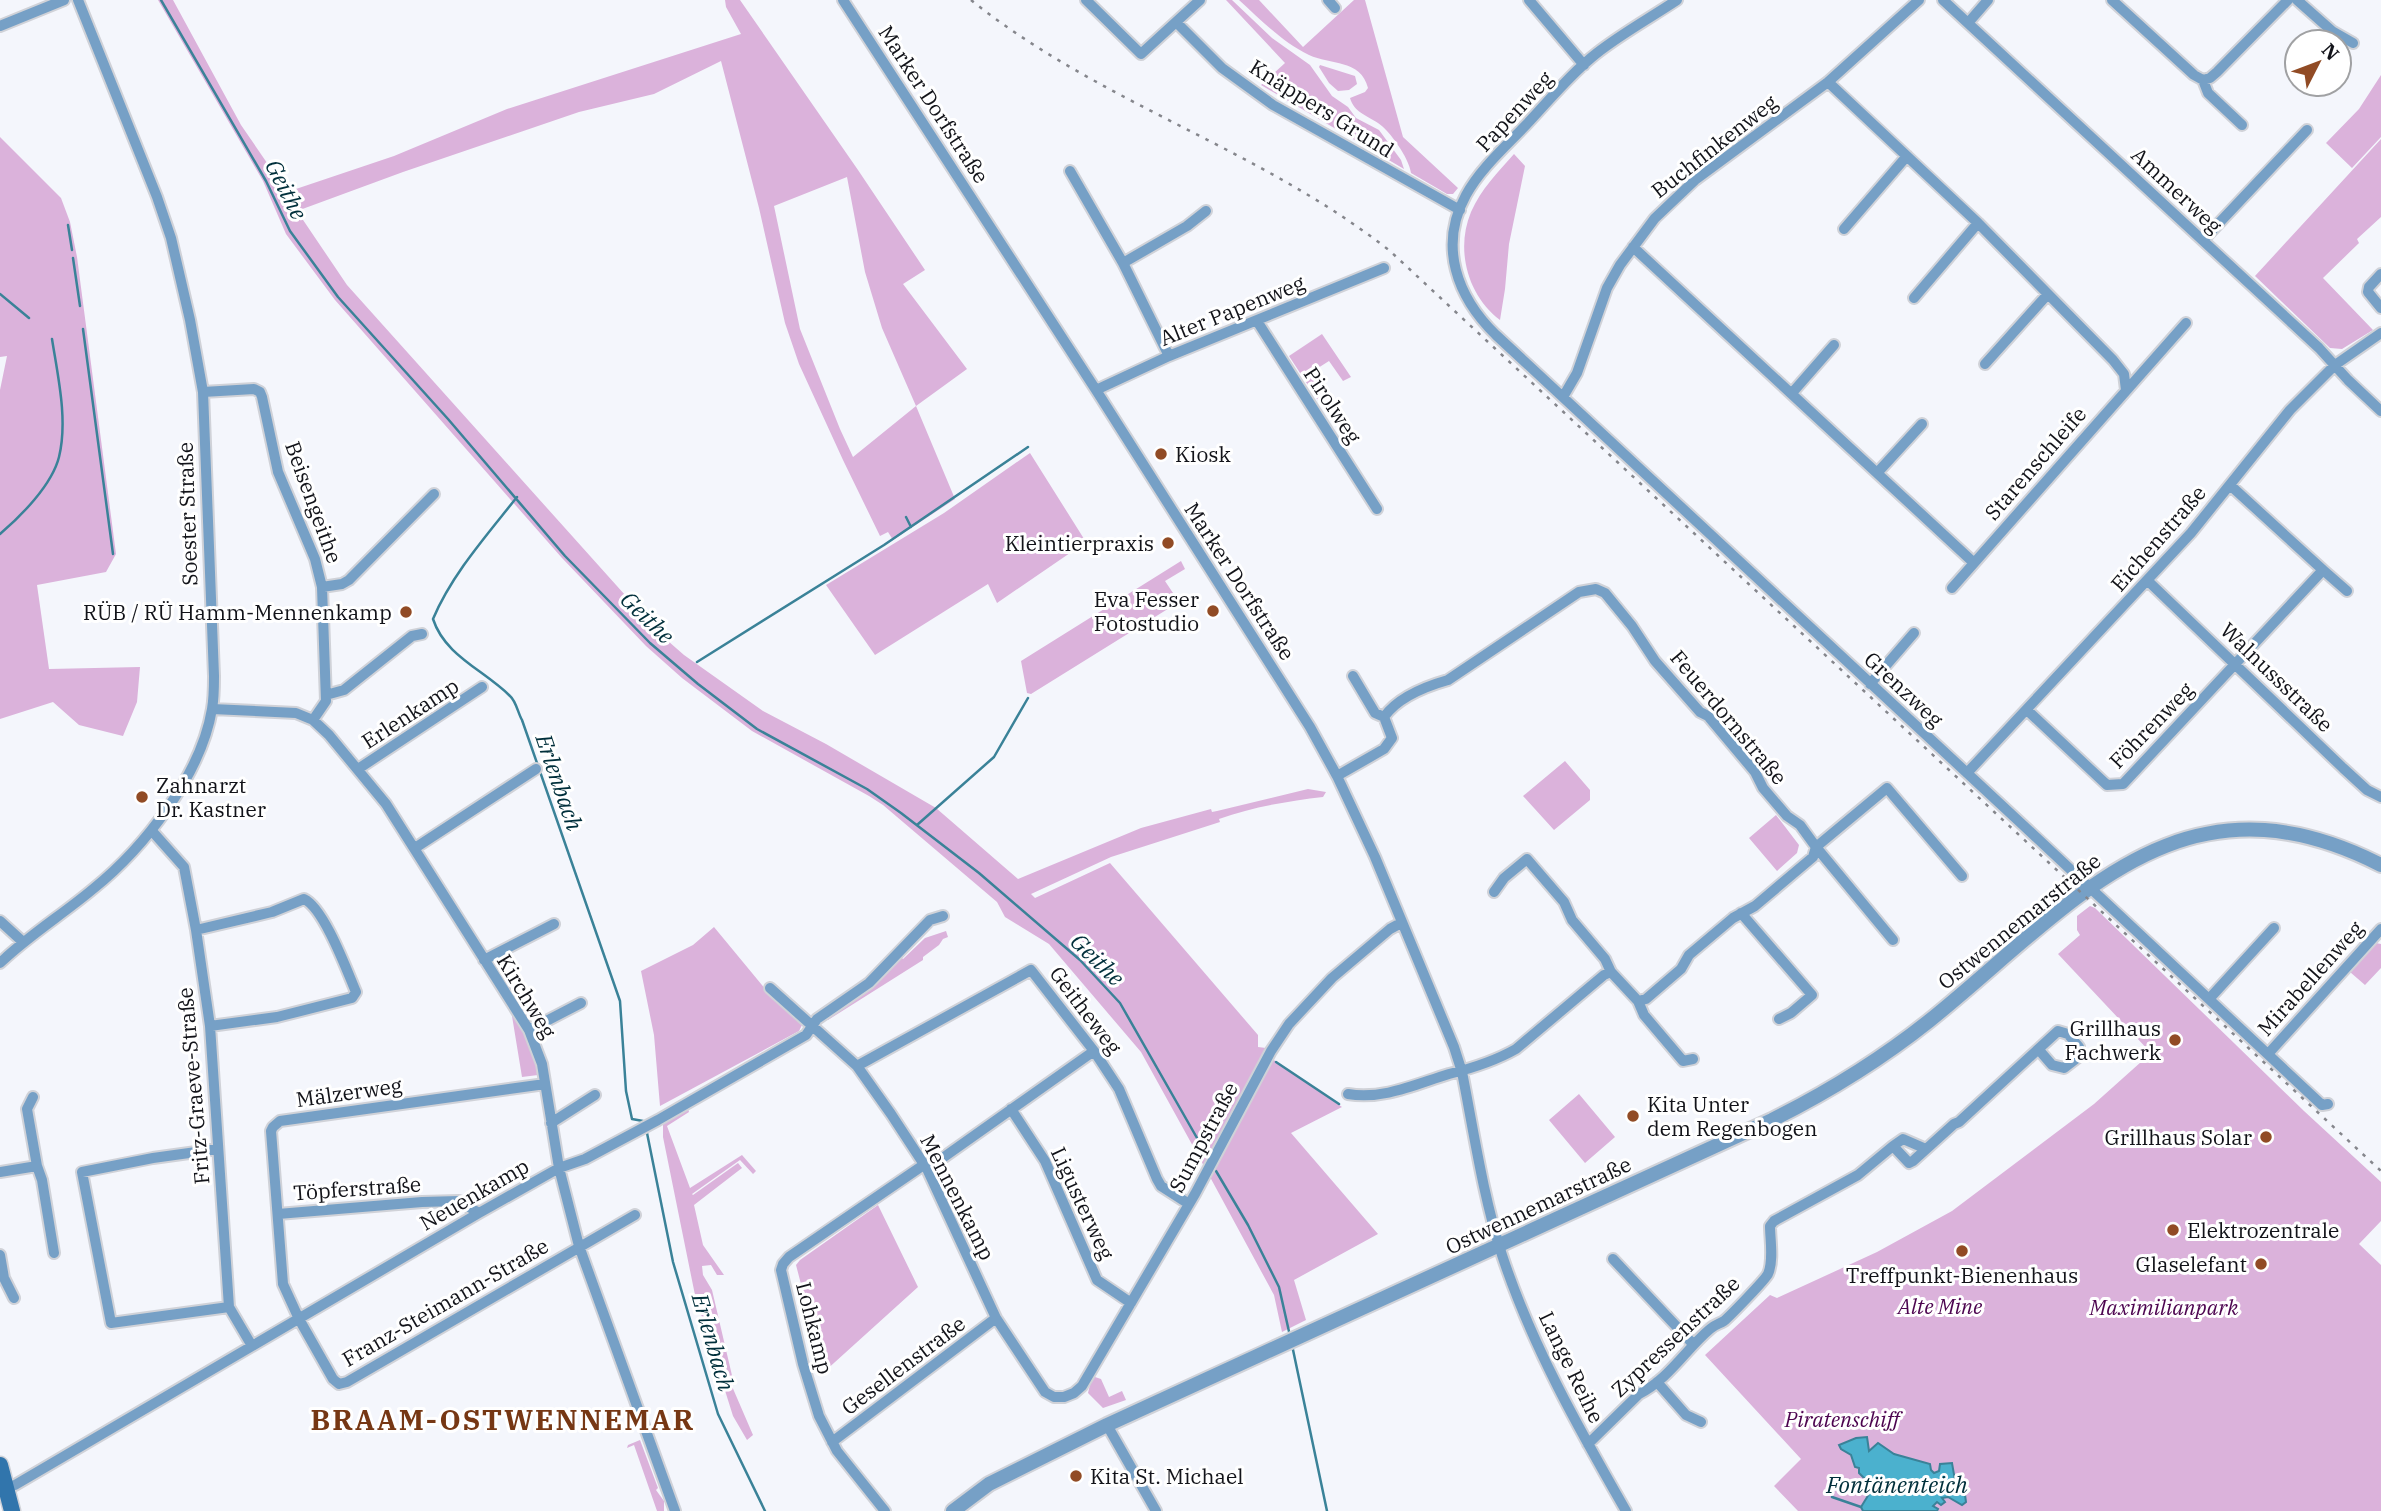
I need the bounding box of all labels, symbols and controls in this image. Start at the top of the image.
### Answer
street label: Marker Dorfstraße [872,20,996,188]
north arrow [2283,28,2353,98]
text: N [2317,38,2345,65]
street label: Knäppers Grund [1245,52,1400,164]
street label: Papenweg [1469,64,1559,157]
street label: Buchfinkenweg [1645,88,1783,204]
street label: Ammerweg [2126,141,2229,240]
water label: Geithe [259,154,315,224]
street label: Alter Papenweg [1155,268,1309,352]
street label: Pirolweg [1298,361,1368,449]
street label: Starenschleife [1978,400,2092,526]
street label: Beisengeithe [279,437,349,567]
place label: Kiosk [1175,440,1232,468]
street label: Soester Straße [170,442,204,586]
marker: Kiosk [1153,446,1169,462]
street label: Eichenstraße [2104,479,2212,597]
street label: Marker Dorfstraße [1178,497,1302,665]
place label: Kleintierpraxis [1005,529,1154,557]
marker: Kleintierpraxis [1160,535,1176,551]
water label: Geithe [615,584,681,650]
place label: Eva Fesser Fotostudio [1094,585,1200,637]
place label: RÜB / RÜ Hamm-Mennenkamp [83,598,392,626]
marker: Eva Fesser Fotostudio [1205,603,1221,619]
marker: RÜB / RÜ Hamm-Mennenkamp [398,604,414,620]
street label: Walnussstraße [2215,616,2339,738]
street label: Feuerdornstraße [1664,644,1794,790]
street label: Grenzweg [1858,645,1950,733]
street label: Erlenkamp [356,671,464,755]
street label: Föhrenweg [2103,675,2200,774]
water label: Erlenbach [529,729,591,835]
place label: Zahnarzt Dr. Kastner [156,771,267,823]
marker: Zahnarzt Dr. Kastner [134,789,150,805]
street label: Ostwennemarstraße [1932,847,2106,995]
street label: Mirabellenweg [2251,914,2369,1041]
water label: Geithe [1065,926,1131,992]
street label: Kirchweg [491,949,563,1044]
street label: Geitheweg [1044,960,1129,1060]
street label: Fritz-Graeve-Straße [170,986,216,1186]
place label: Grillhaus Fachwerk [2065,1014,2162,1066]
marker: Grillhaus Fachwerk [2167,1032,2183,1048]
street label: Mälzerweg [294,1071,404,1113]
street label: Sumpstraße [1162,1077,1244,1197]
place label: Kita Unter dem Regenbogen [1647,1090,1818,1142]
marker: Kita Unter dem Regenbogen [1625,1108,1641,1124]
place label: Grillhaus Solar [2104,1123,2253,1151]
street label: Mennenkamp [914,1129,1002,1265]
marker: Grillhaus Solar [2258,1129,2274,1145]
street label: Ligusterweg [1045,1142,1122,1264]
street label: Ostwennemarstraße [1441,1150,1635,1260]
street label: Neuenkamp [414,1151,534,1237]
street label: Töpferstraße [292,1170,422,1206]
place label: Elektrozentrale [2187,1216,2339,1244]
marker: Elektrozentrale [2165,1222,2181,1238]
street label: Franz-Steimann-Straße [337,1231,553,1373]
marker: Treffpunkt-Bienenhaus [1954,1243,1970,1259]
place label: Glaselefant [2136,1250,2247,1278]
marker: Glaselefant [2253,1256,2269,1272]
place label: Treffpunkt-Bienenhaus [1846,1261,2078,1289]
street label: Zypressenstraße [1605,1269,1745,1403]
street label: Lohkamp [790,1279,840,1377]
water label: Erlenbach [685,1289,742,1395]
park label: Alte Mine [1896,1292,1983,1320]
park label: Maximilianpark [2089,1293,2239,1321]
street label: Lange Reihe [1533,1307,1611,1427]
street label: Gesellenstraße [835,1309,971,1421]
district label: BRAAM-OSTWENNEMAR [311,1401,695,1438]
park label: Piratenschiff [1784,1405,1903,1433]
place label: Kita St. Michael [1090,1462,1244,1490]
marker: Kita St. Michael [1068,1468,1084,1484]
water label: Fontänenteich [1825,1469,1968,1499]

